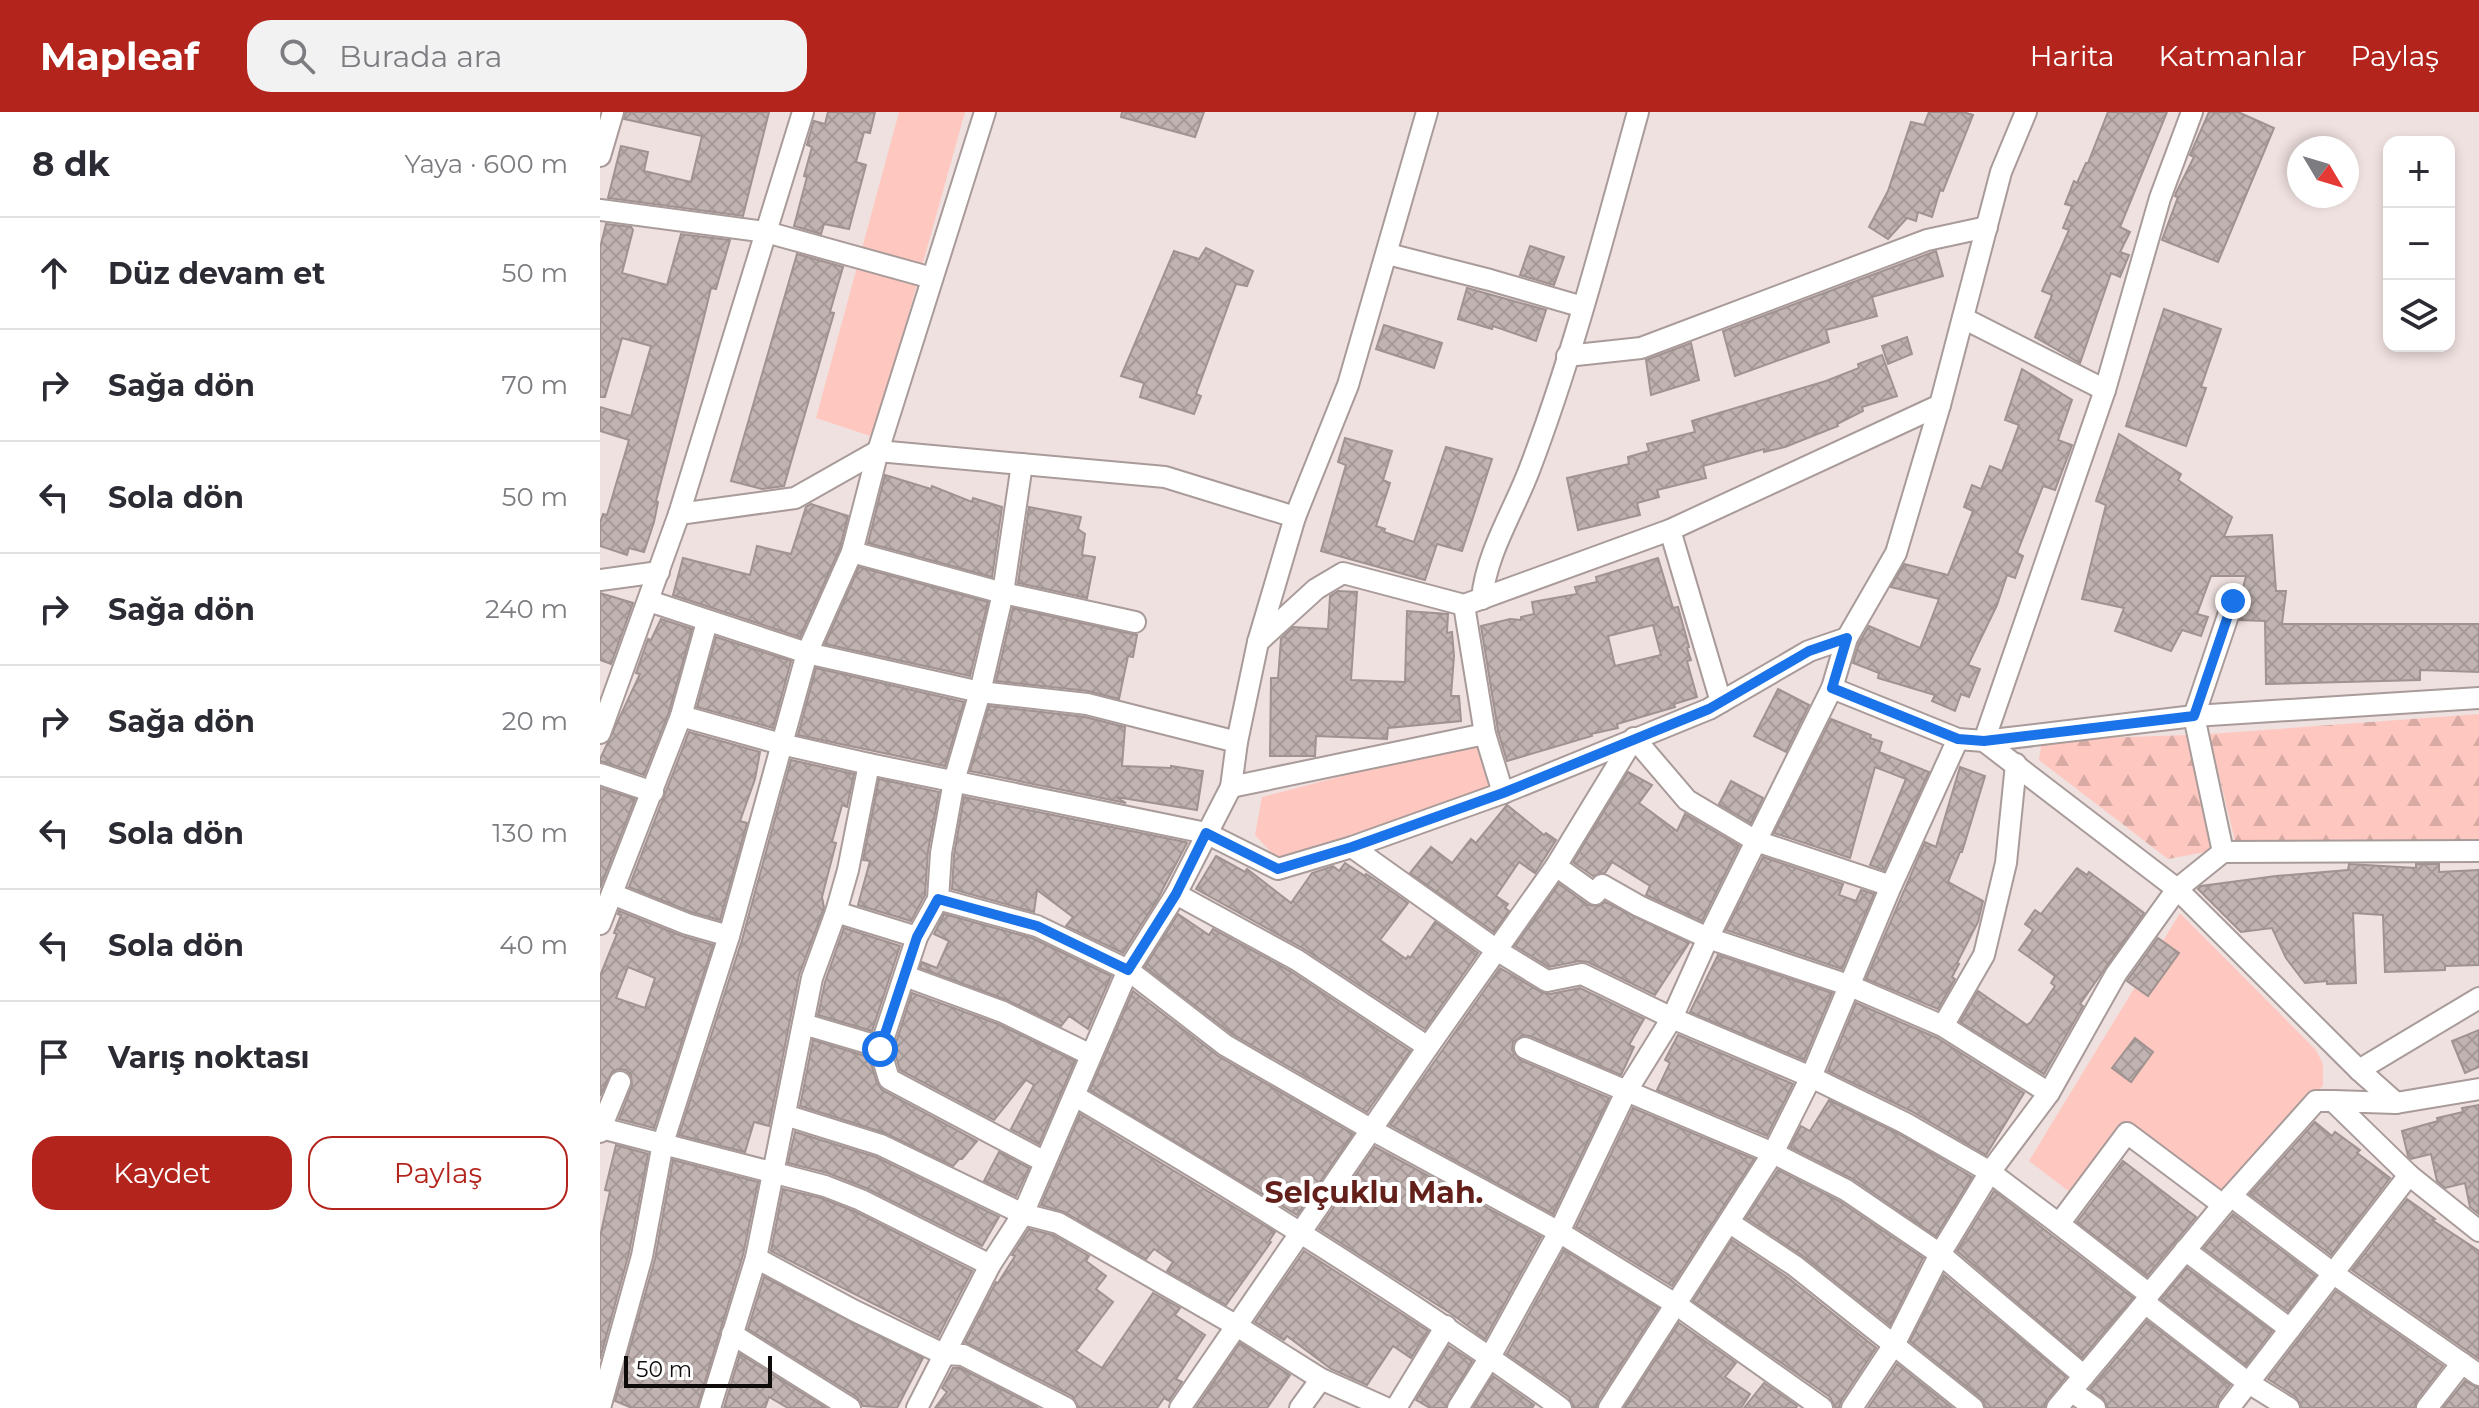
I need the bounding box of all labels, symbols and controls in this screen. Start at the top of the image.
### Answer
search box [247,20,807,92]
text: Mapleaf [40,33,199,80]
icon: search [275,34,319,78]
text: Burada ara [339,38,502,75]
text: Harita [2030,39,2115,73]
text: Katmanlar [2159,39,2306,73]
text: Paylaş [2350,39,2439,73]
north arrow [2287,136,2359,208]
map controls [2383,136,2455,352]
button: + [2383,136,2455,208]
text: 8 dk [32,143,110,185]
text: Yaya · 600 m [405,148,568,180]
button: − [2383,208,2455,280]
icon: ahead [32,251,76,295]
text: Düz devam et [108,255,325,292]
text: 50 m [502,257,568,289]
button: layers [2383,280,2455,352]
icon: right [32,363,76,407]
text: Sağa dön [108,367,255,404]
text: 70 m [502,369,568,401]
icon: left [32,475,76,519]
text: Sola dön [108,479,244,516]
text: 50 m [502,481,568,513]
route end [2215,583,2251,619]
icon: right [32,587,76,631]
text: Sağa dön [108,591,255,628]
text: 240 m [485,593,568,625]
icon: right [32,699,76,743]
text: Sağa dön [108,703,255,740]
text: 20 m [502,705,568,737]
icon: left [32,811,76,855]
text: Sola dön [108,815,244,852]
text: 130 m [492,817,568,849]
icon: left [32,923,76,967]
text: Sola dön [108,927,244,964]
text: 40 m [499,929,568,961]
route start [862,1031,898,1067]
icon: arrive [32,1035,76,1079]
text: Varış noktası [108,1039,310,1076]
button: Kaydet [32,1136,292,1210]
button: Paylaş [308,1136,568,1210]
district label: Selçuklu Mah. [1265,1174,1483,1211]
scale bar [624,1352,772,1388]
text: 50 m [636,1356,692,1383]

